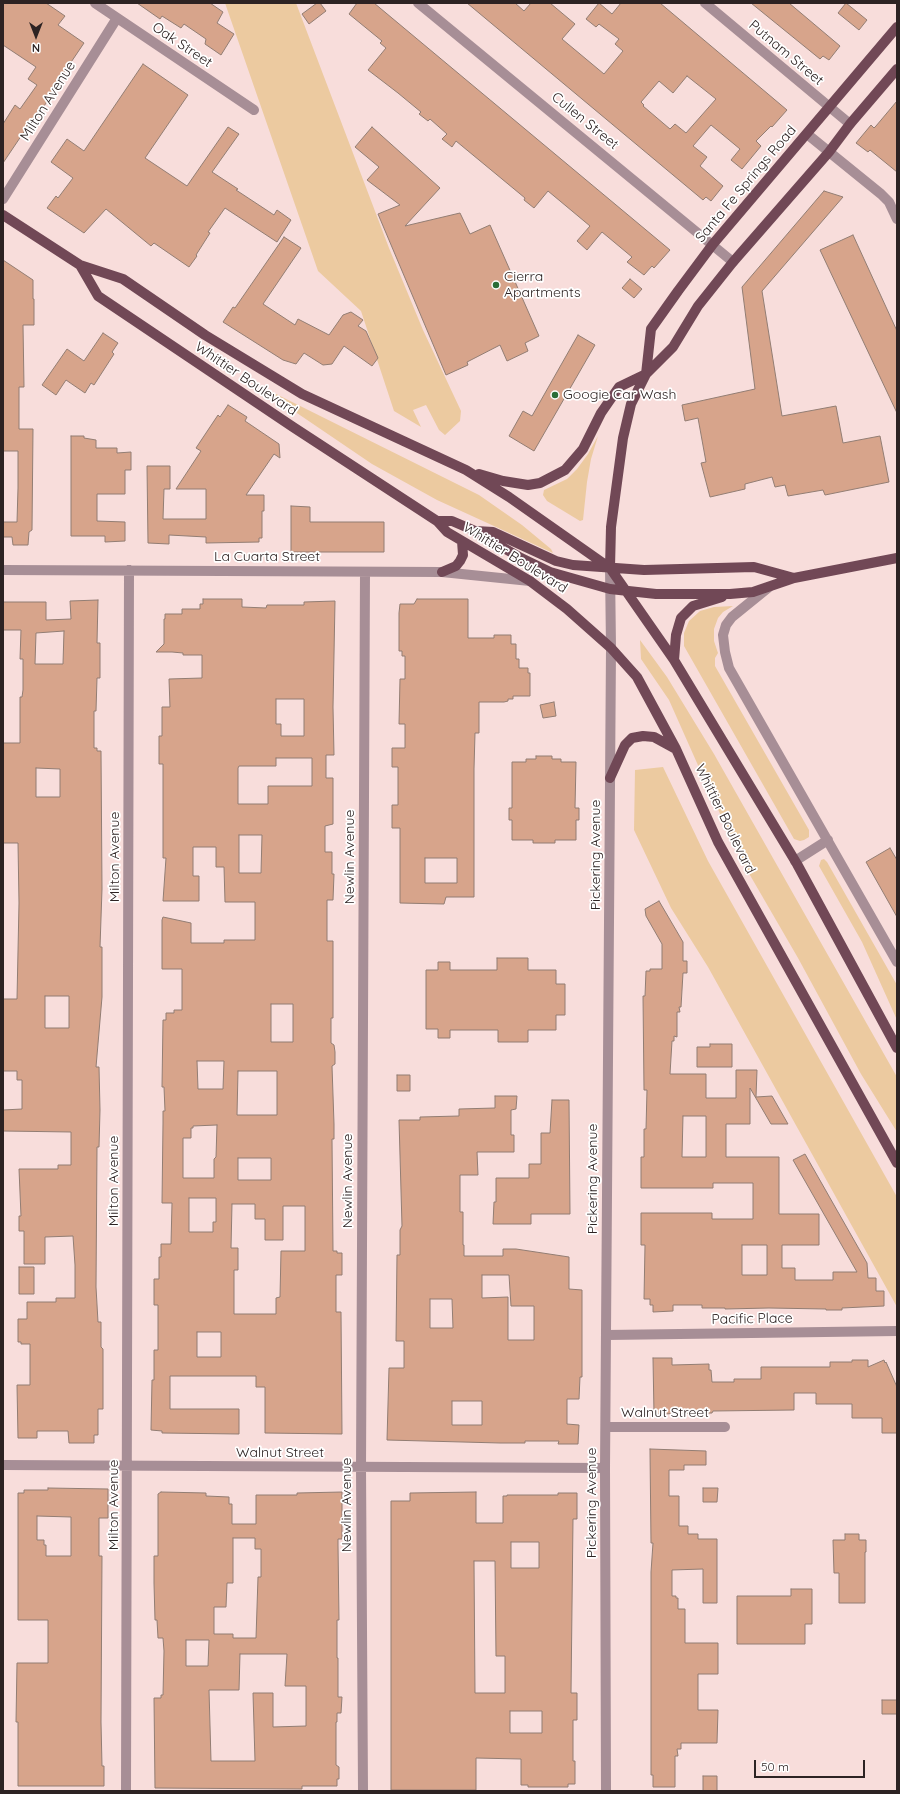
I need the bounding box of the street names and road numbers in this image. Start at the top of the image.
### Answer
street label: Putnam Street [745,17,827,89]
street label: Oak Street [149,19,215,71]
street label: Milton Avenue [17,58,79,144]
street label: Cullen Street [548,89,622,153]
street label: Santa Fe Springs Road [692,122,800,246]
street label: Whittier Boulevard [192,338,300,420]
street label: Whittier Boulevard [460,519,570,597]
street label: La Cuarta Street [214,549,320,565]
street label: Whittier Boulevard [691,761,759,877]
street label: Pickering Avenue [588,800,604,910]
street label: Newlin Avenue [342,810,358,904]
street label: Milton Avenue [107,812,123,902]
street label: Pickering Avenue [585,1124,601,1234]
street label: Newlin Avenue [340,1134,356,1228]
street label: Milton Avenue [106,1136,122,1226]
street label: Pacific Place [711,1310,793,1328]
street label: Walnut Street [621,1405,709,1421]
street label: Walnut Street [236,1445,324,1461]
street label: Pickering Avenue [584,1448,600,1558]
street label: Newlin Avenue [339,1458,355,1552]
street label: Milton Avenue [106,1460,122,1550]

